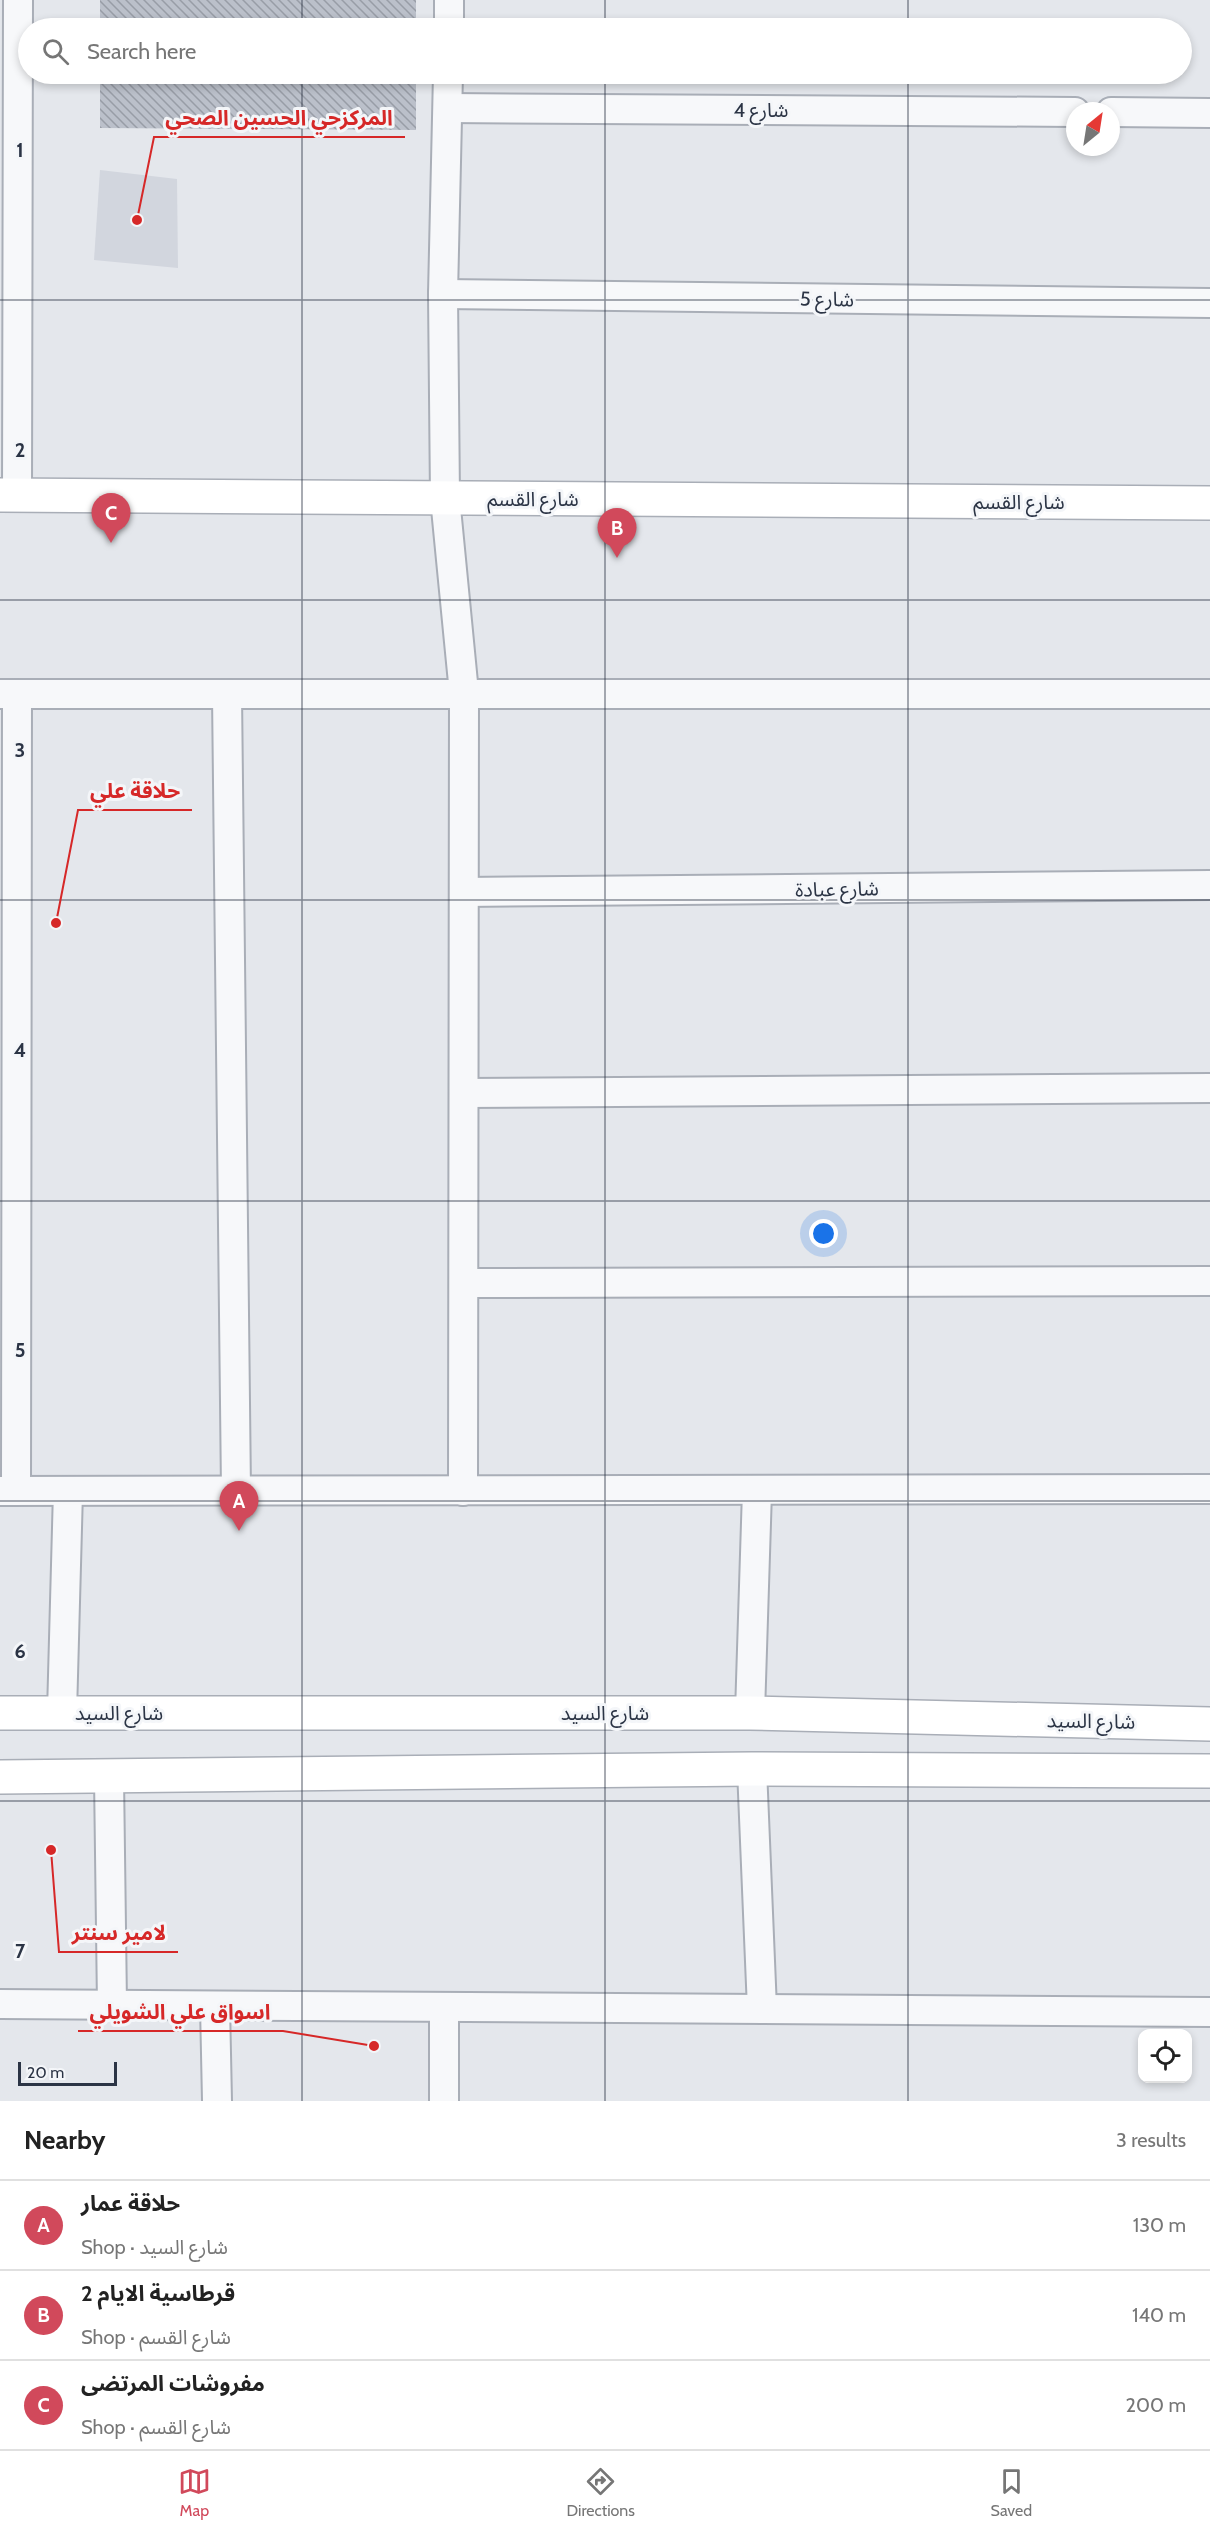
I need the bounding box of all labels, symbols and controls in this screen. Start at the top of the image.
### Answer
search box [18,18,1192,84]
icon: search [39,35,72,68]
text: Search here [87,38,196,65]
callout: المركزحي الحسين الصحي [154,98,405,137]
street label: شارع 4 [733,98,789,125]
north arrow [1066,102,1120,156]
text: المركزحي الحسين الصحي [165,105,393,135]
text: 1 [16,138,24,162]
street label: شارع 5 [800,287,854,314]
text: 2 [15,438,25,462]
street label: شارع القسم [487,487,579,514]
street label: شارع القسم [973,490,1065,517]
pin: C [92,494,130,543]
pin: B [598,508,636,558]
text: 3 [15,738,25,762]
callout: حلاقة علي [78,771,192,810]
text: حلاقة علي [90,778,180,808]
street label: شارع عبادة [795,876,879,905]
text: 4 [14,1038,26,1062]
your location [809,1219,838,1248]
text: 5 [15,1338,25,1362]
pin: A [220,1482,258,1531]
text: 6 [14,1639,26,1663]
street label: شارع السيد [75,1701,163,1728]
street label: شارع السيد [561,1701,649,1728]
street label: شارع السيد [1046,1708,1135,1737]
callout: لامير سنتر [59,1913,178,1952]
text: لامير سنتر [71,1920,166,1945]
text: 7 [15,1939,26,1963]
callout: اسواق علي الشويلي [78,1992,283,2031]
text: اسواق علي الشويلي [90,1999,271,2029]
map controls [1138,2029,1192,2083]
button: locate [1138,2029,1192,2083]
scale bar [18,2059,117,2086]
text: 20 m [27,2063,64,2082]
text: Nearby [24,2124,105,2156]
text: 3 results [1116,2128,1186,2152]
text: حلاقة عمار [81,2190,180,2217]
text: A [37,2213,50,2237]
text: 130 m [1133,2213,1186,2237]
text: Shop · شارع السيد [81,2235,228,2259]
text: قرطاسية الايام 2 [81,2280,235,2307]
text: B [37,2303,50,2327]
text: 140 m [1132,2303,1186,2327]
text: Shop · شارع القسم [81,2325,231,2349]
text: مفروشات المرتضى [81,2370,265,2397]
text: C [37,2393,50,2417]
text: 200 m [1126,2393,1186,2417]
text: Shop · شارع القسم [81,2415,231,2439]
tab: Map [178,2465,211,2520]
tab: Directions [567,2465,635,2520]
tab: Saved [991,2465,1032,2520]

